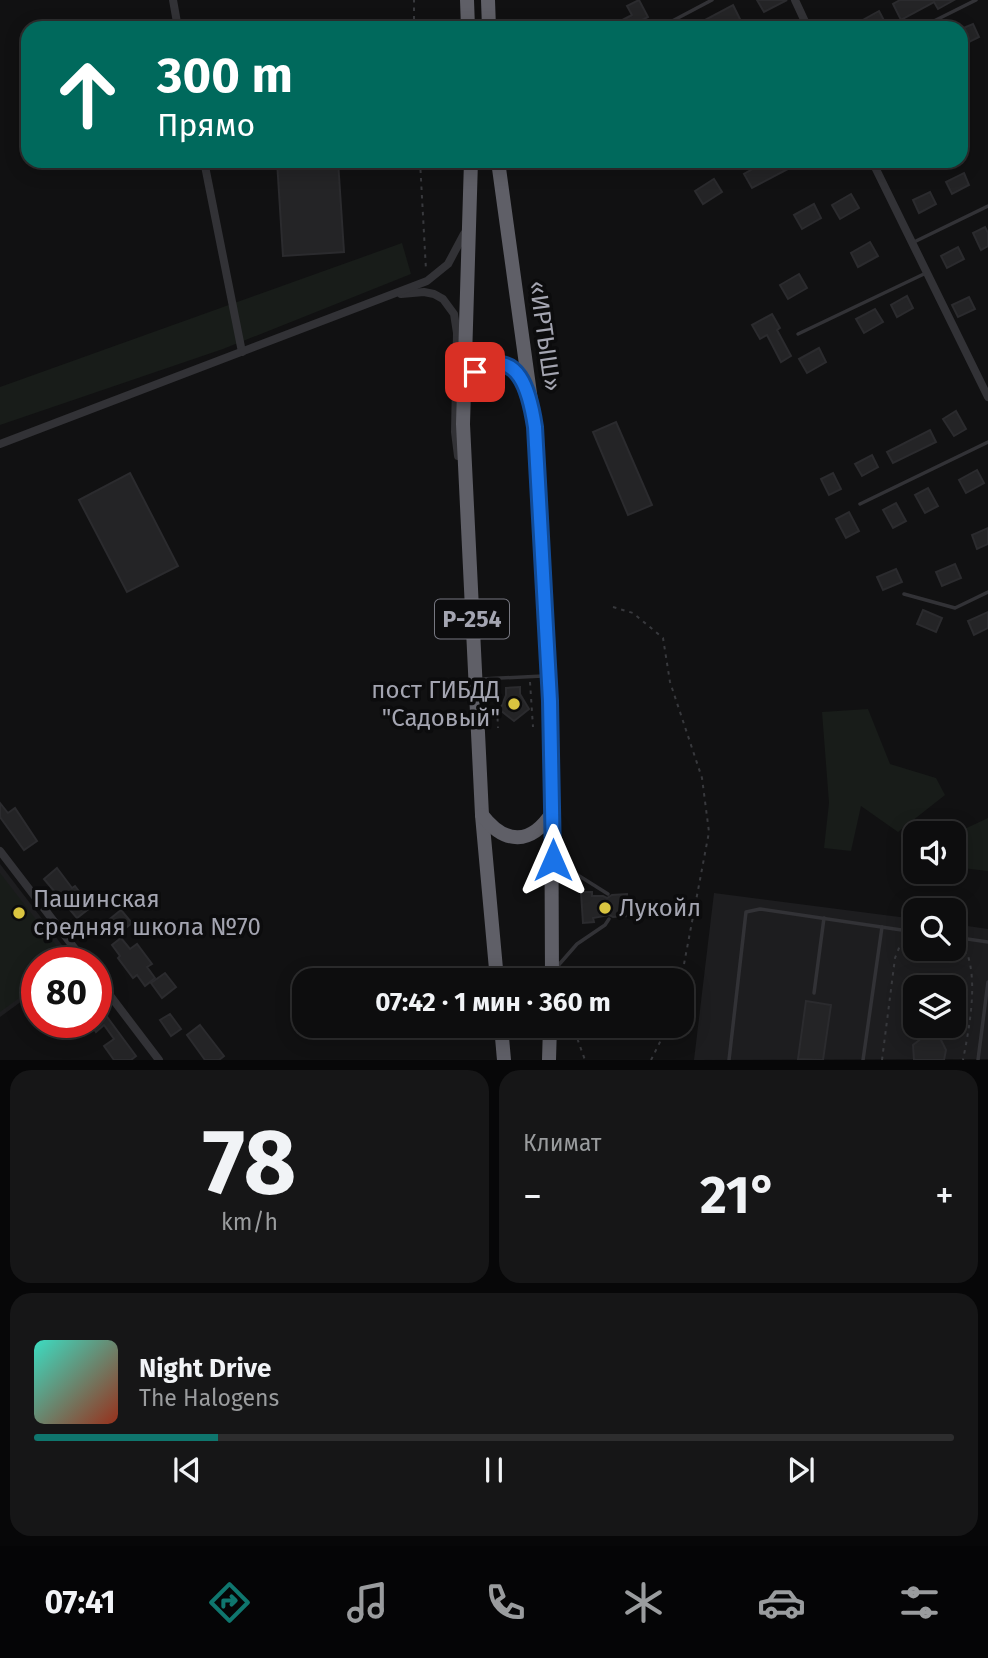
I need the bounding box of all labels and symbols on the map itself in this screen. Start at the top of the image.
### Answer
street label: «ИРТЫШ» [523,279,567,393]
pin [445,342,505,402]
road number: Р-254 [435,600,509,638]
place label: пост ГИБДД "Садовый" [371,676,500,732]
marker: пост ГИБДД "Садовый" [506,696,522,712]
position arrow [516,823,590,897]
place label: Пашинская средняя школа №70 [33,885,261,941]
place label: Лукойл [619,894,701,922]
marker: Лукойл [597,900,613,916]
marker: Пашинская средняя школа №70 [11,905,27,921]
speed limit sign: 80 [21,947,112,1038]

